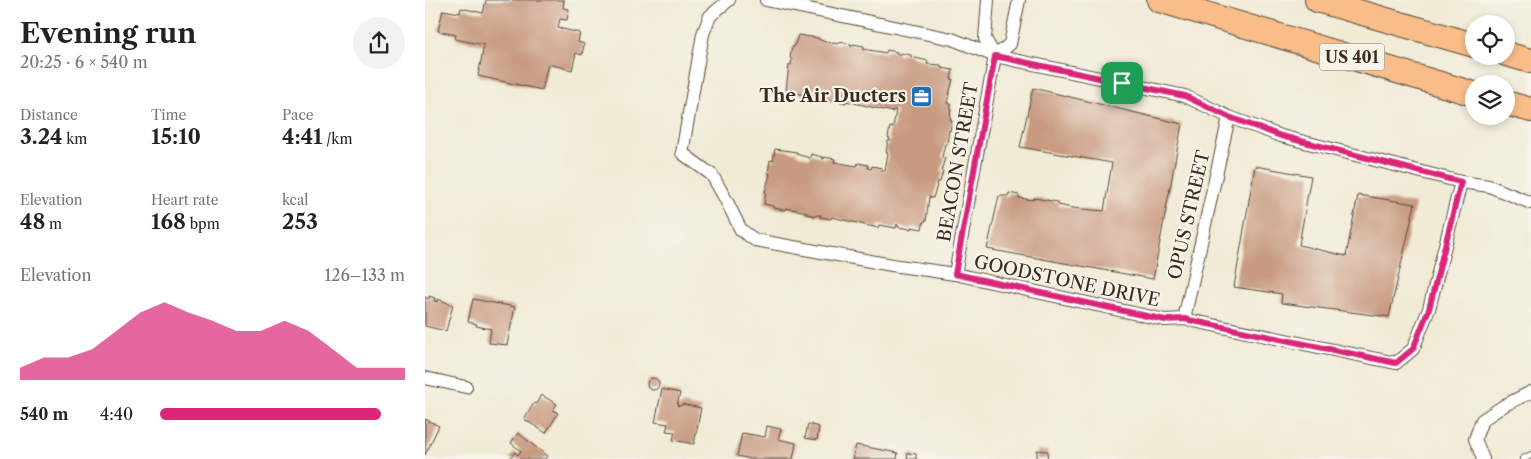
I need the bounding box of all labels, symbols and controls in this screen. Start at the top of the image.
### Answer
map controls [1465,15,1515,125]
button: locate [1465,15,1515,65]
text: Evening run [20,16,196,50]
button: share [353,17,405,69]
road number: US 401 [1319,44,1385,70]
text: 20:25 · 6 × 540 m [20,52,148,72]
pin [1101,62,1143,104]
icon: arrive [1108,69,1136,97]
button: layers [1465,75,1515,125]
street label: BEACON STREET [933,80,983,244]
office icon: The Air Ducters [910,84,934,108]
place label: The Air Ducters [759,85,906,107]
text: Distance [20,106,78,124]
text: Time [151,106,186,124]
text: Pace [282,106,314,124]
text: 3.24 [20,124,63,149]
text: 15:10 [151,124,201,149]
text: 4:41 [282,124,323,149]
text: km [63,130,87,148]
text: /km [323,130,353,148]
street label: OPUS STREET [1163,148,1215,282]
text: Elevation [20,191,83,209]
text: Heart rate [151,191,218,209]
text: kcal [282,191,308,209]
text: 48 [20,209,45,234]
text: 168 [151,209,186,234]
text: 253 [282,209,318,234]
text: m [45,215,62,233]
text: bpm [186,215,220,233]
street label: GOODSTONE DRIVE [972,251,1162,311]
text: Elevation [20,265,91,285]
text: 126–133 m [324,265,405,285]
text: 540 m [20,404,68,424]
text: 4:40 [100,404,133,424]

